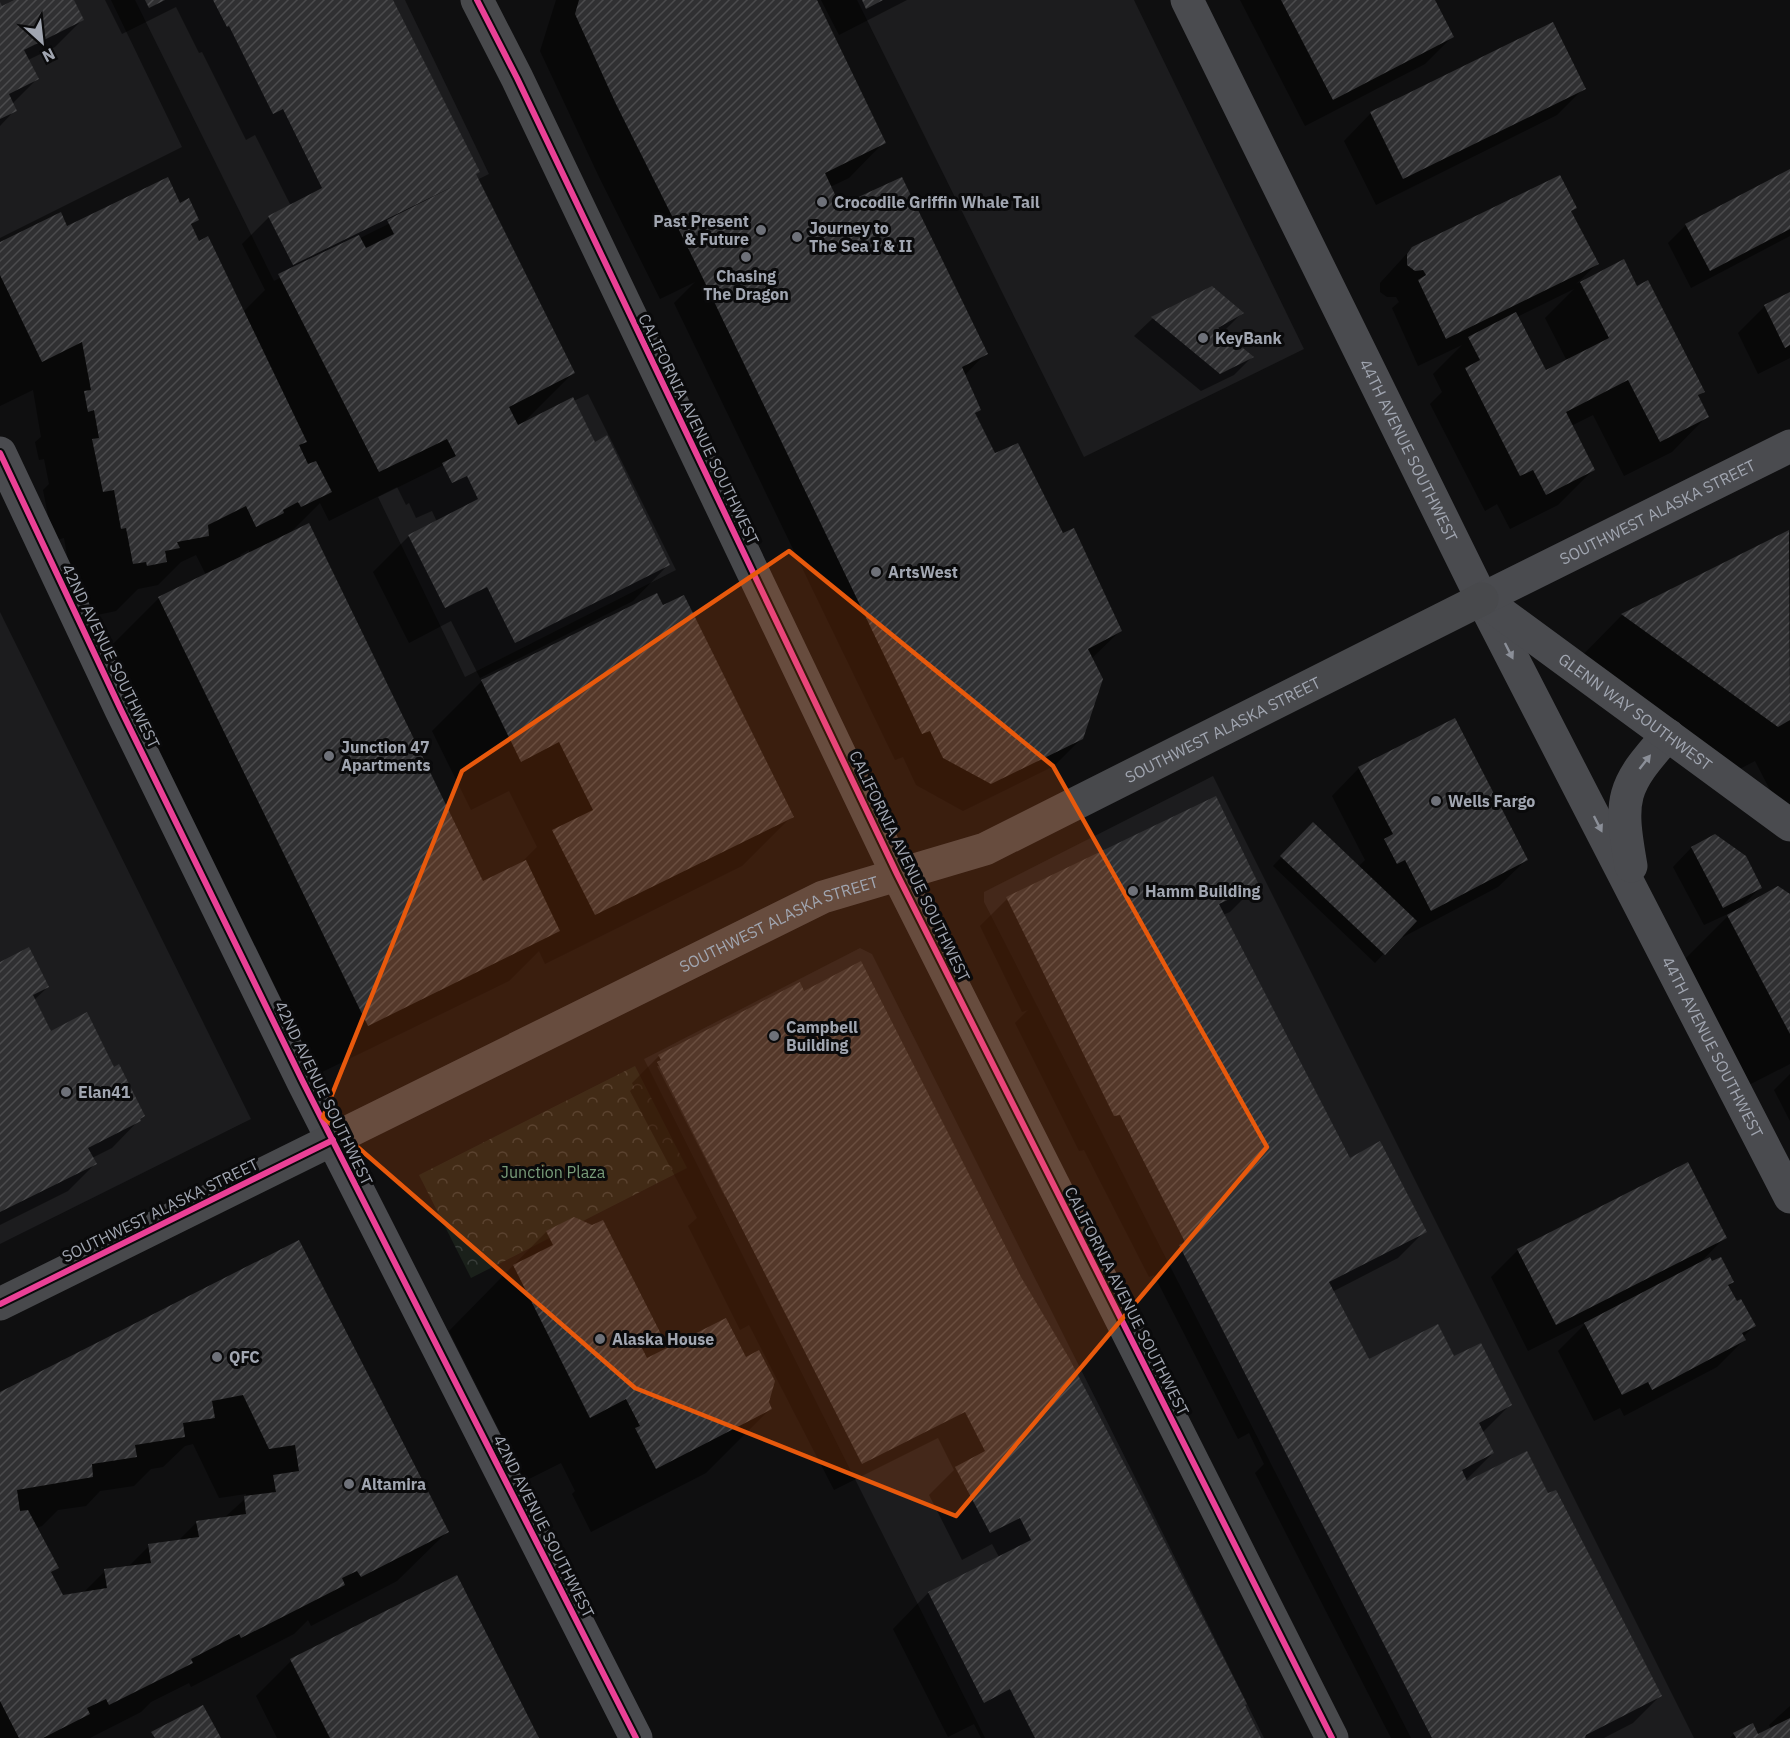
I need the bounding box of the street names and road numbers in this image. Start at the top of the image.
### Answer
street label: CALIFORNIA AVENUE SOUTHWEST [634,310,764,548]
street label: 44TH AVENUE SOUTHWEST [1355,356,1462,545]
street label: SOUTHWEST ALASKA STREET [1556,455,1759,569]
street label: 42ND AVENUE SOUTHWEST [58,561,164,751]
street label: GLENN WAY SOUTHWEST [1555,649,1716,775]
street label: SOUTHWEST ALASKA STREET [1121,672,1324,787]
street label: CALIFORNIA AVENUE SOUTHWEST [845,747,975,985]
street label: SOUTHWEST ALASKA STREET [676,871,880,977]
street label: 44TH AVENUE SOUTHWEST [1658,953,1768,1141]
street label: 42ND AVENUE SOUTHWEST [271,998,377,1188]
street label: SOUTHWEST ALASKA STREET [58,1154,262,1266]
street label: CALIFORNIA AVENUE SOUTHWEST [1060,1183,1194,1419]
street label: 42ND AVENUE SOUTHWEST [489,1431,599,1621]

